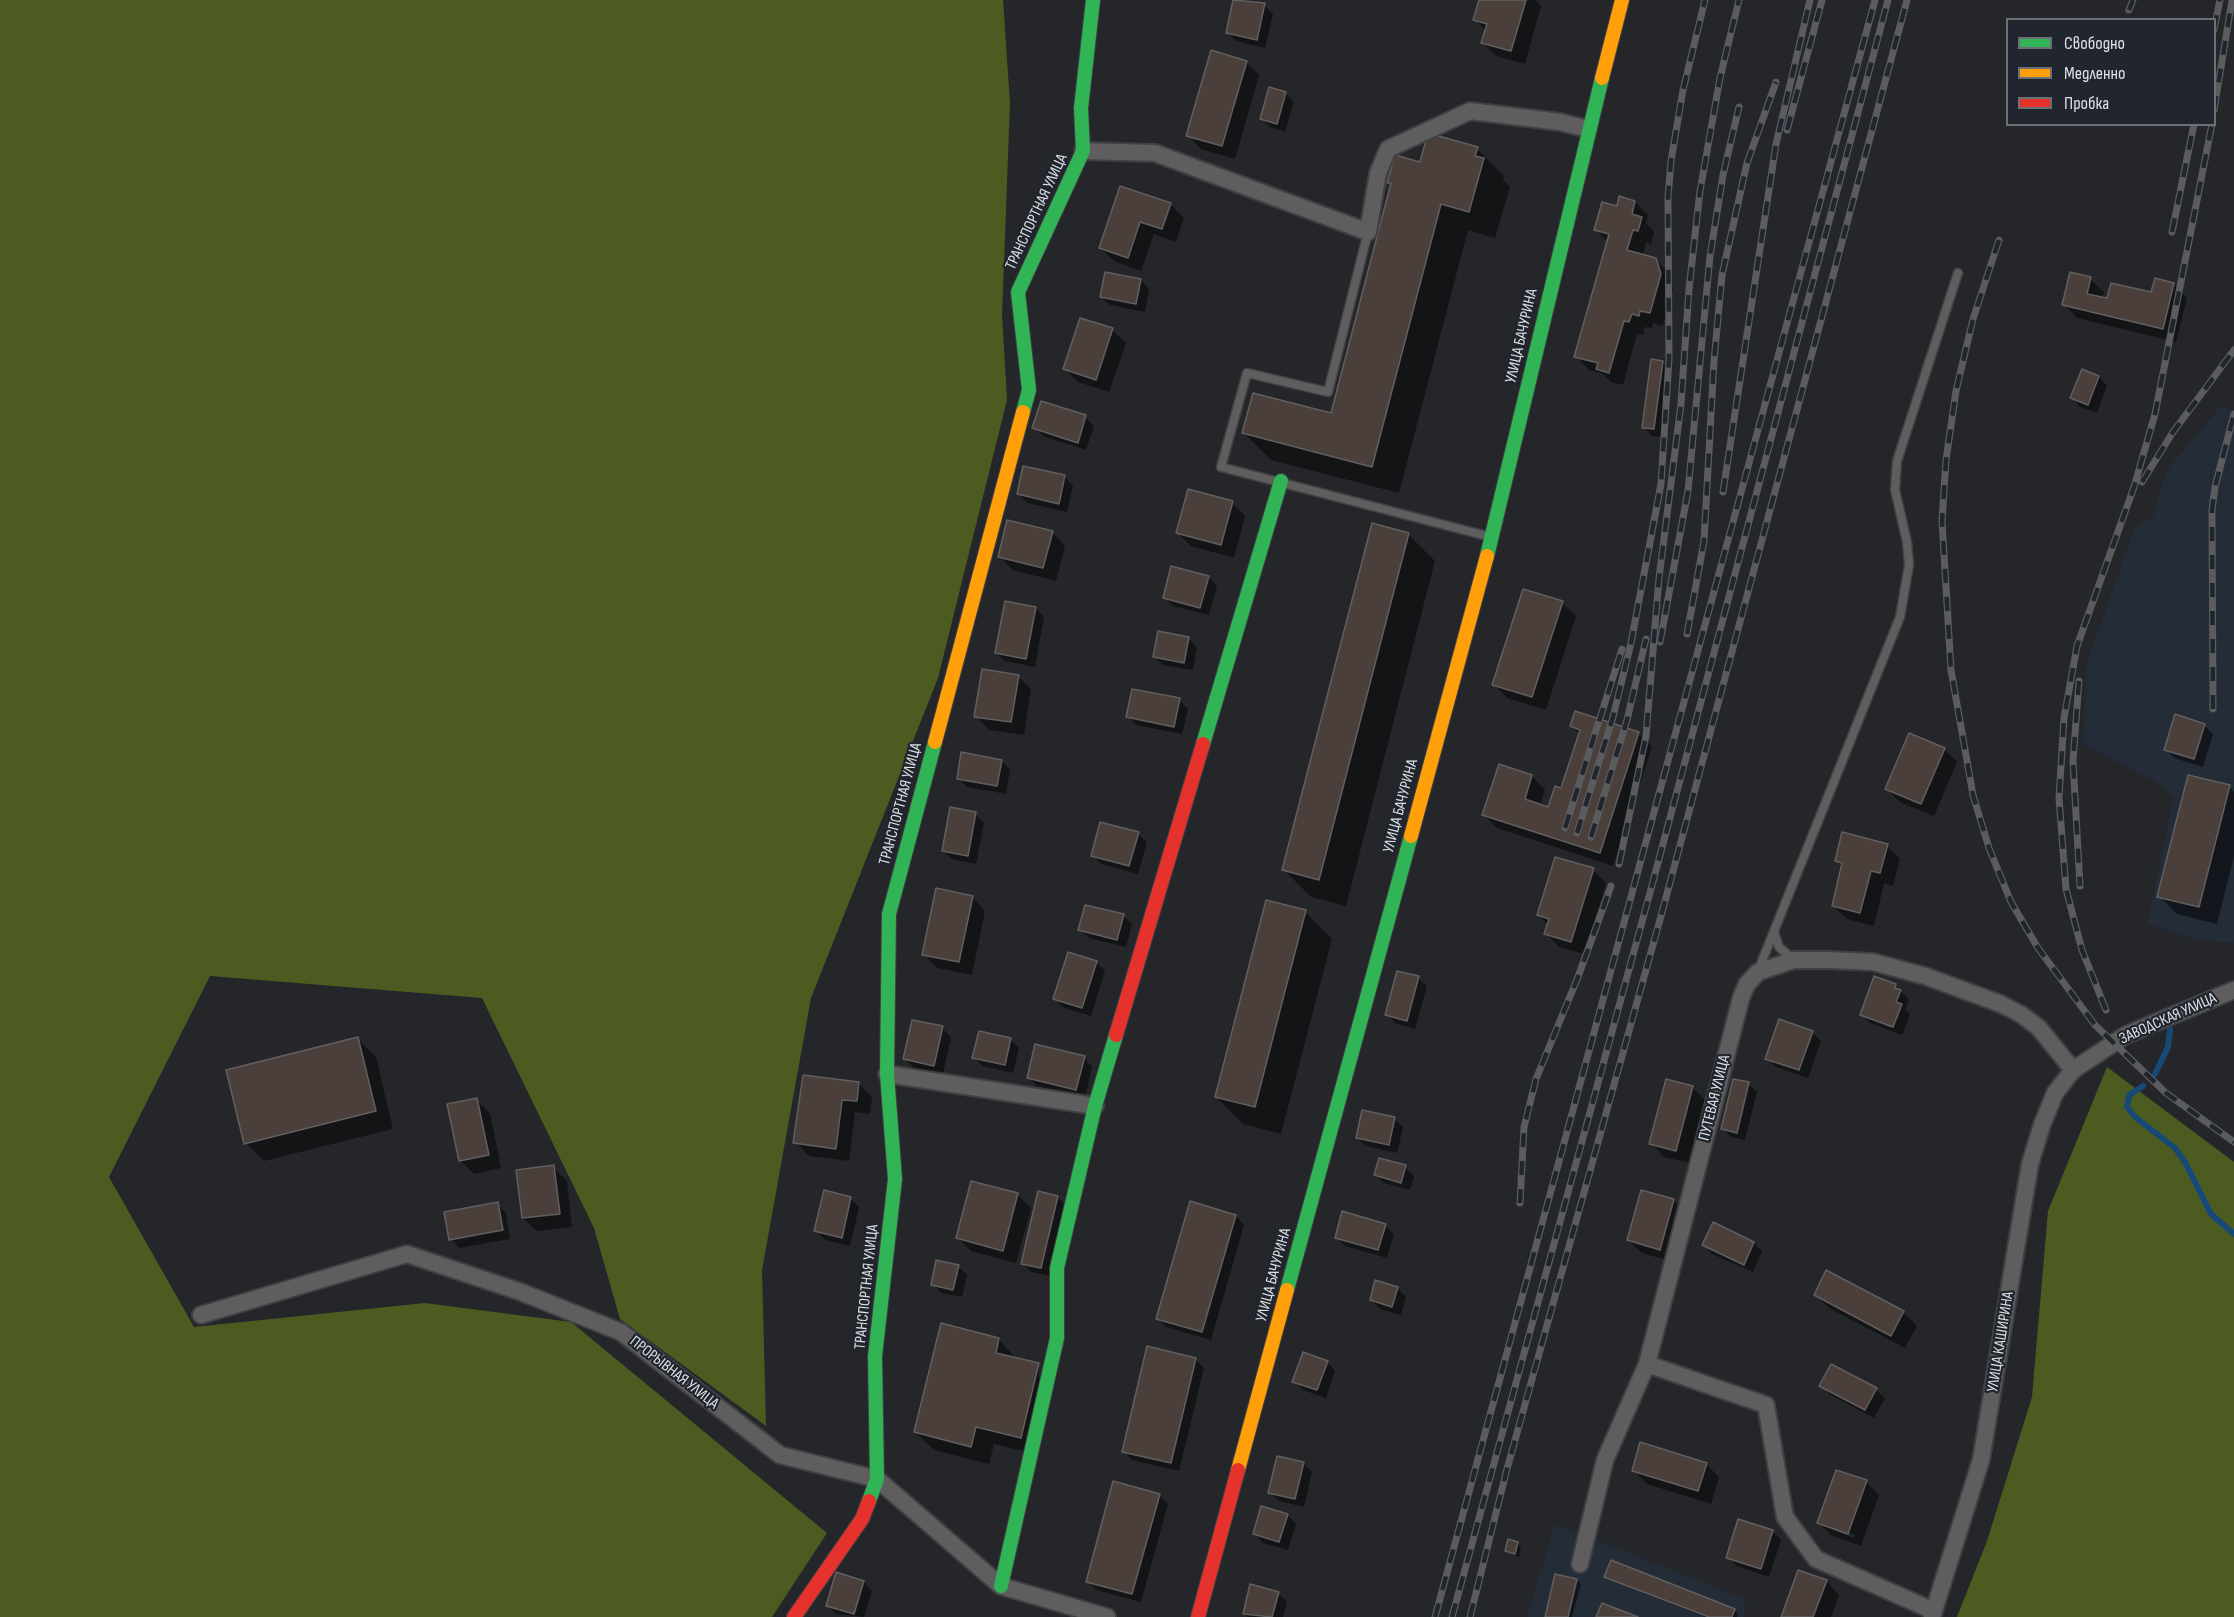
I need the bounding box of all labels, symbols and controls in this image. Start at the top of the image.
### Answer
legend [2006,18,2216,126]
text: Свободно [2064,33,2125,54]
text: Медленно [2064,63,2126,84]
text: Пробка [2064,93,2109,114]
street label: ТРАНСПОРТНАЯ УЛИЦА [1002,151,1072,273]
street label: УЛИЦА БАЧУРИНА [1502,287,1542,385]
street label: ТРАНСПОРТНАЯ УЛИЦА [875,741,927,867]
street label: УЛИЦА БАЧУРИНА [1379,757,1423,855]
street label: ЗАВОДСКАЯ УЛИЦА [2116,989,2220,1049]
street label: ПУТЕВАЯ УЛИЦА [1695,1053,1735,1143]
street label: ТРАНСПОРТНАЯ УЛИЦА [851,1223,883,1351]
street label: УЛИЦА БАЧУРИНА [1252,1226,1296,1324]
street label: УЛИЦА КАШИРИНА [1984,1290,2018,1394]
street label: ПРОРЫВНАЯ УЛИЦА [626,1332,722,1414]

